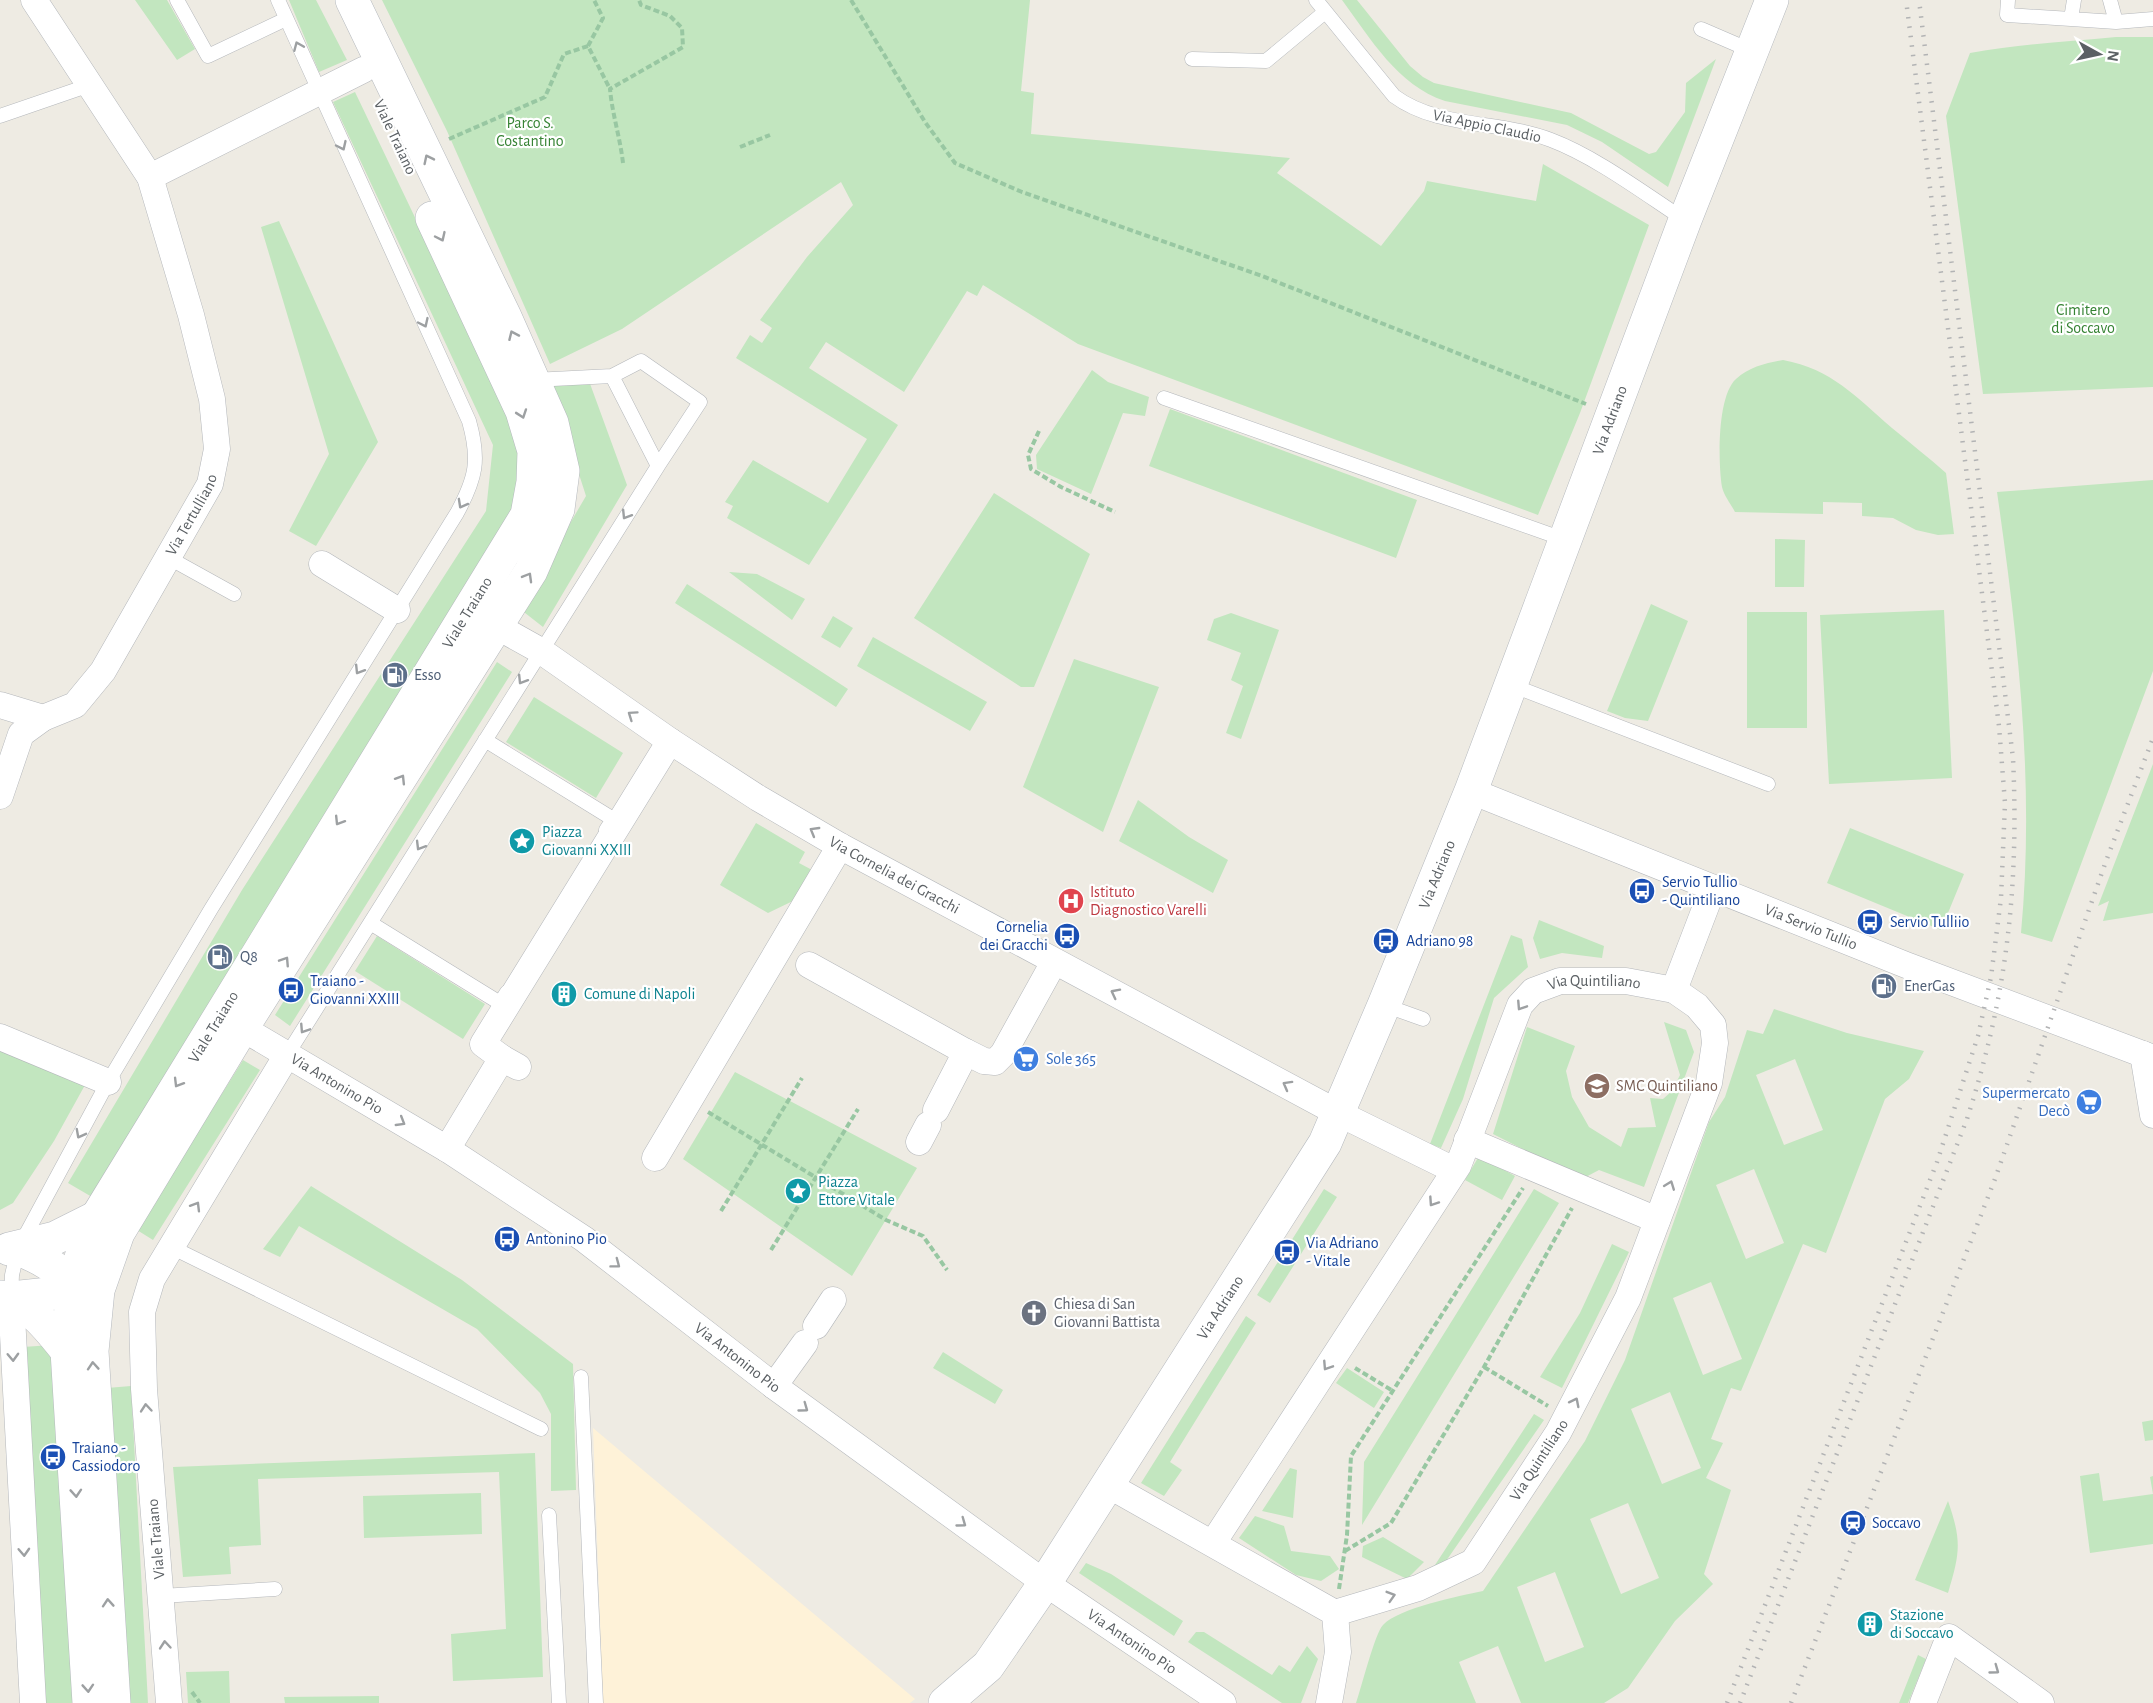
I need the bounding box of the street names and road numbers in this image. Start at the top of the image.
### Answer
street label: Viale Traiano [371,97,419,177]
street label: Via Appio Claudio [1431,107,1543,145]
street label: Via Adriano [1590,383,1630,457]
street label: Via Tertulliano [163,473,220,558]
street label: Viale Traiano [439,574,495,651]
street label: Via Cornelia dei Gracchi [826,833,962,917]
street label: Via Adriano [1416,838,1458,911]
street label: Via Servio Tullio [1762,901,1860,953]
street label: Via Quintiliano [1545,973,1642,993]
street label: Viale Traiano [185,988,241,1066]
street label: Via Antonino Pio [288,1051,386,1117]
street label: Via Adriano [1194,1272,1247,1342]
street label: Via Antonino Pio [691,1320,783,1396]
street label: Via Quintiliano [1507,1416,1572,1504]
street label: Viale Traiano [145,1498,167,1580]
street label: Via Antonino Pio [1084,1606,1180,1677]

